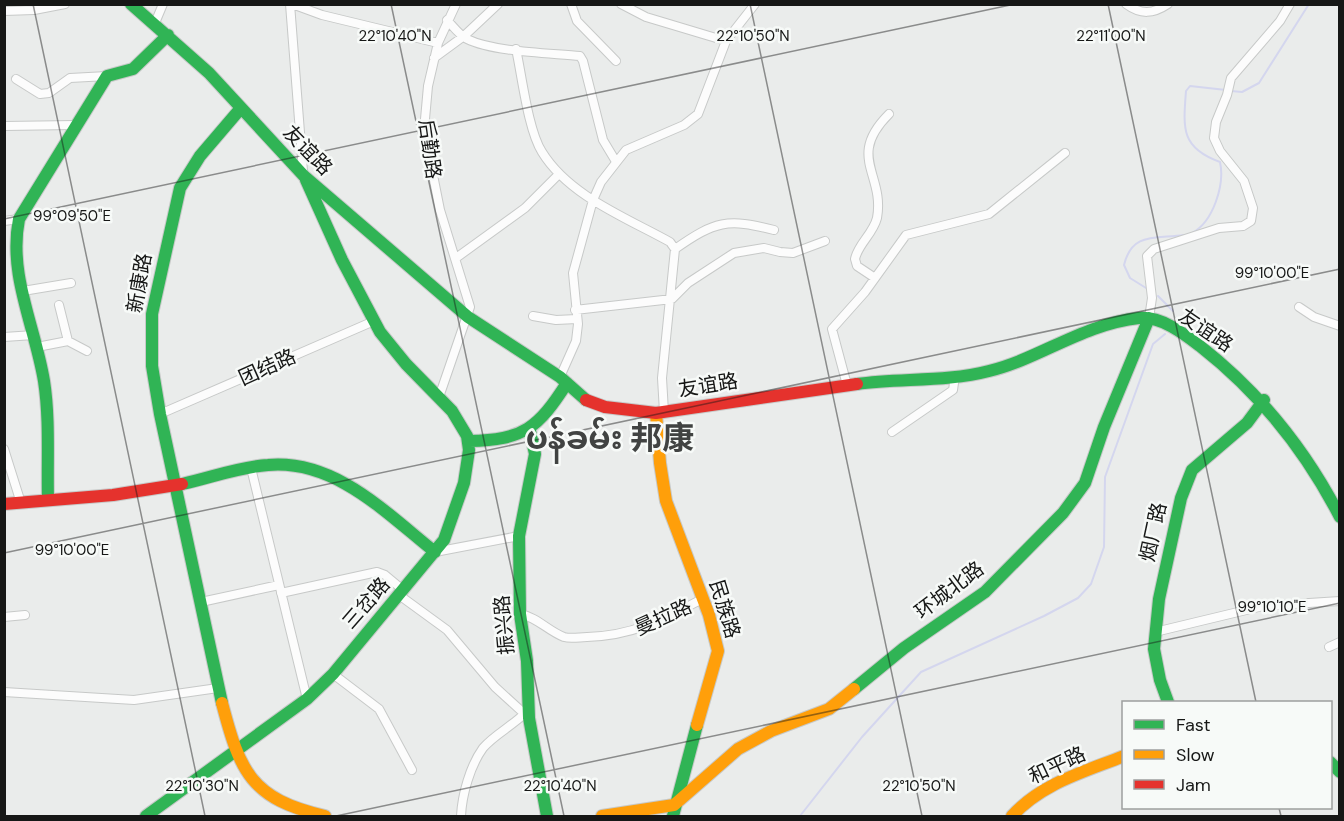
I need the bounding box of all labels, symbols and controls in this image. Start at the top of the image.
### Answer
text: 22°10'40"N [358,26,432,46]
text: 22°10'50"N [716,26,790,46]
text: 22°11'00"N [1076,26,1146,46]
street label: 后勤路 [413,117,447,181]
street label: 友谊路 [278,119,338,181]
text: 99°09'50"E [33,206,111,226]
street label: 新康路 [121,251,157,315]
text: 99°10'00"E [1235,263,1309,283]
street label: 友谊路 [1174,302,1238,358]
street label: 团结路 [234,343,300,391]
street label: 友谊路 [676,367,740,403]
district label: ပန်ခမ်း 邦康 [526,416,694,464]
street label: 烟厂路 [1134,500,1172,564]
text: 99°10'00"E [35,540,109,560]
street label: 环城北路 [909,556,989,624]
street label: 三岔路 [337,572,395,634]
street label: 民族路 [704,577,746,641]
street label: 曼拉路 [630,593,696,641]
street label: 振兴路 [488,594,520,656]
text: 99°10'10"E [1237,597,1307,617]
legend [1122,701,1332,809]
text: Fast [1176,713,1211,737]
street label: 和平路 [1024,741,1090,789]
text: Slow [1176,743,1215,767]
text: Jam [1176,773,1211,797]
text: 22°10'30"N [165,776,239,796]
text: 22°10'40"N [523,776,597,796]
text: 22°10'50"N [882,776,956,796]

